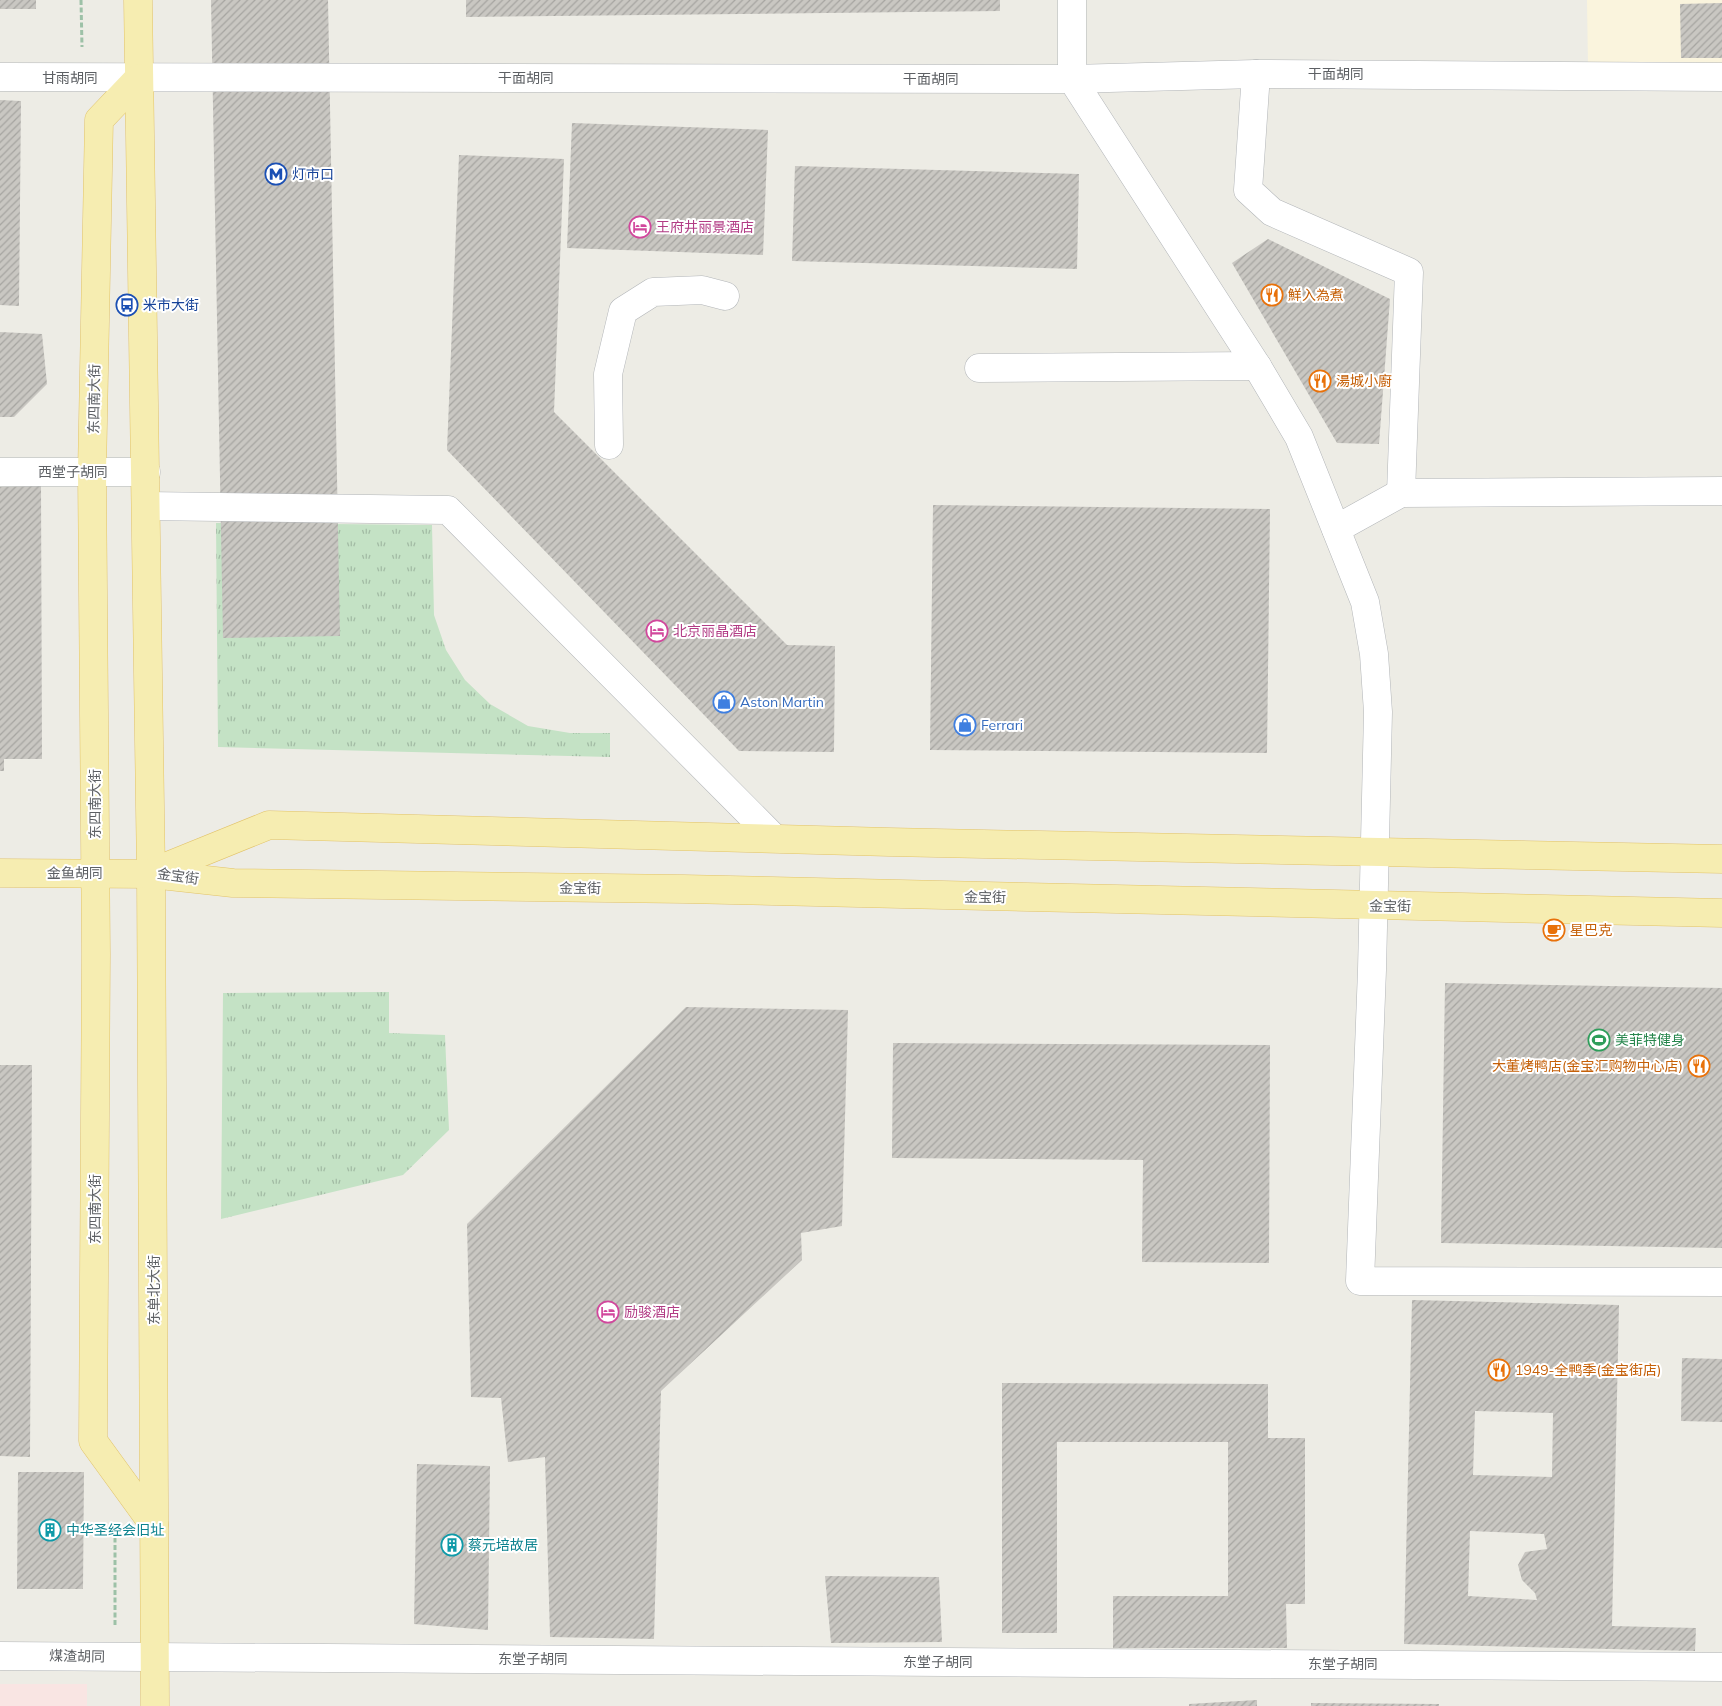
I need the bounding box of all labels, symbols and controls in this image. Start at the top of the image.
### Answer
street label: 干面胡同 [1308,65,1364,83]
street label: 甘雨胡同 [42,69,98,87]
street label: 干面胡同 [498,69,554,87]
street label: 干面胡同 [903,70,959,88]
metro station icon: 灯市口 [264,162,288,186]
place label: 灯市口 [292,165,334,183]
hotel icon: 王府井丽景酒店 [628,215,652,239]
place label: 王府井丽景酒店 [656,218,754,236]
restaurant icon: 鮮入為煮 [1260,283,1284,307]
place label: 鮮入為煮 [1288,286,1344,304]
bus stop icon: 米市大街 [115,293,139,317]
place label: 米市大街 [143,296,199,314]
street label: 东四南大街 [84,364,104,434]
restaurant icon: 湯城小廚 [1308,369,1332,393]
place label: 湯城小廚 [1336,372,1392,390]
street label: 西堂子胡同 [38,463,108,481]
hotel icon: 北京丽晶酒店 [645,619,669,643]
place label: 北京丽晶酒店 [673,622,757,640]
shop icon: Aston Martin [712,690,736,714]
place label: Aston Martin [740,693,824,711]
shop icon: Ferrari [953,713,977,737]
place label: Ferrari [981,716,1023,734]
street label: 东四南大街 [86,769,104,839]
street label: 金鱼胡同 [47,864,103,882]
street label: 金宝街 [156,864,200,888]
street label: 金宝街 [559,879,601,897]
street label: 金宝街 [964,888,1006,906]
street label: 金宝街 [1369,897,1411,915]
cafe icon: 星巴克 [1542,918,1566,942]
place label: 星巴克 [1570,921,1612,939]
sports icon: 美菲特健身 [1587,1028,1611,1052]
place label: 美菲特健身 [1615,1031,1685,1049]
restaurant icon: 大董烤鸭店(金宝汇购物中心店) [1687,1054,1711,1078]
place label: 大董烤鸭店(金宝汇购物中心店) [1492,1057,1683,1075]
street label: 东四南大街 [86,1174,104,1244]
street label: 东单北大街 [145,1255,163,1325]
hotel icon: 励骏酒店 [596,1300,620,1324]
place label: 励骏酒店 [624,1303,680,1321]
restaurant icon: 1949-全鸭季(金宝街店) [1487,1358,1511,1382]
place label: 1949-全鸭季(金宝街店) [1515,1361,1662,1379]
building icon: 中华圣经会旧址 [38,1518,62,1542]
place label: 中华圣经会旧址 [66,1521,164,1539]
building icon: 蔡元培故居 [440,1533,464,1557]
place label: 蔡元培故居 [468,1536,538,1554]
street label: 煤渣胡同 [49,1647,105,1665]
street label: 东堂子胡同 [498,1650,568,1668]
street label: 东堂子胡同 [903,1653,973,1671]
street label: 东堂子胡同 [1308,1655,1378,1673]

